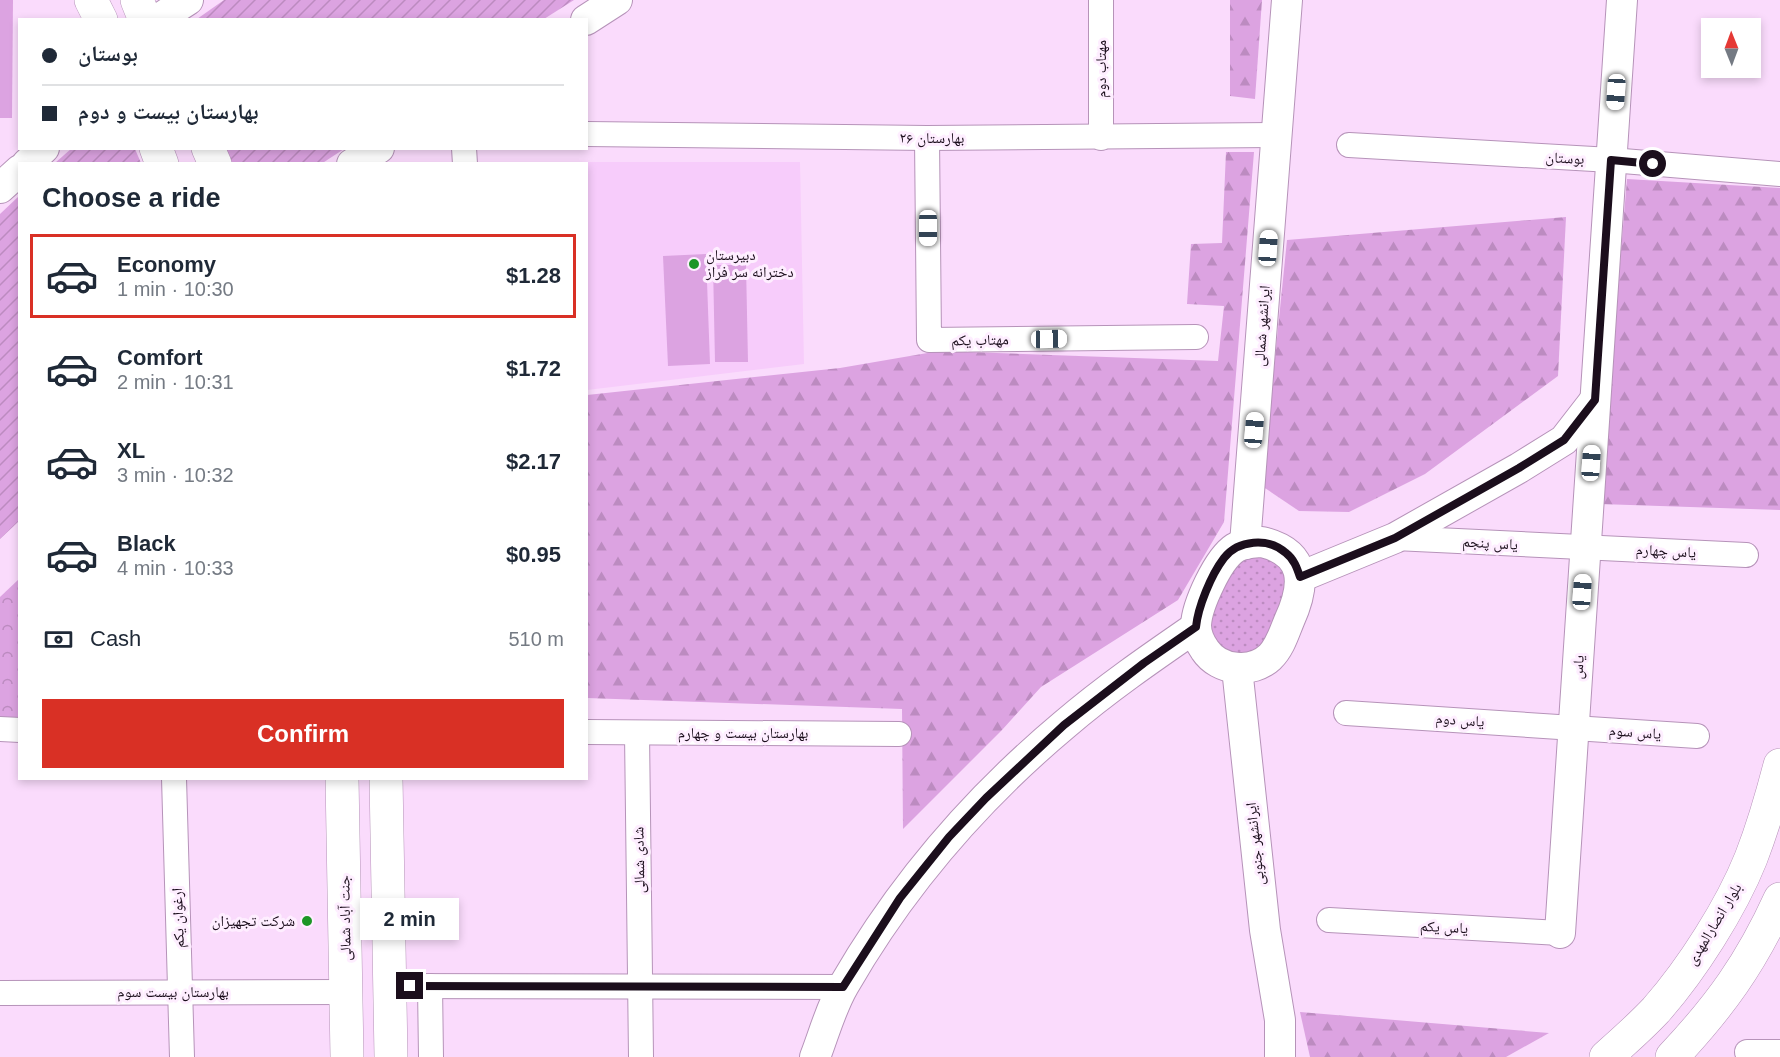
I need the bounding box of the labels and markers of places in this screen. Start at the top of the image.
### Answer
place label: دبیرستان دخترانه سر فراز [705,246,794,281]
marker: دبیرستان دخترانه سر فراز [687,257,701,271]
place label: شرکت تجهیزان [212,912,295,931]
marker: شرکت تجهیزان [300,914,314,928]

